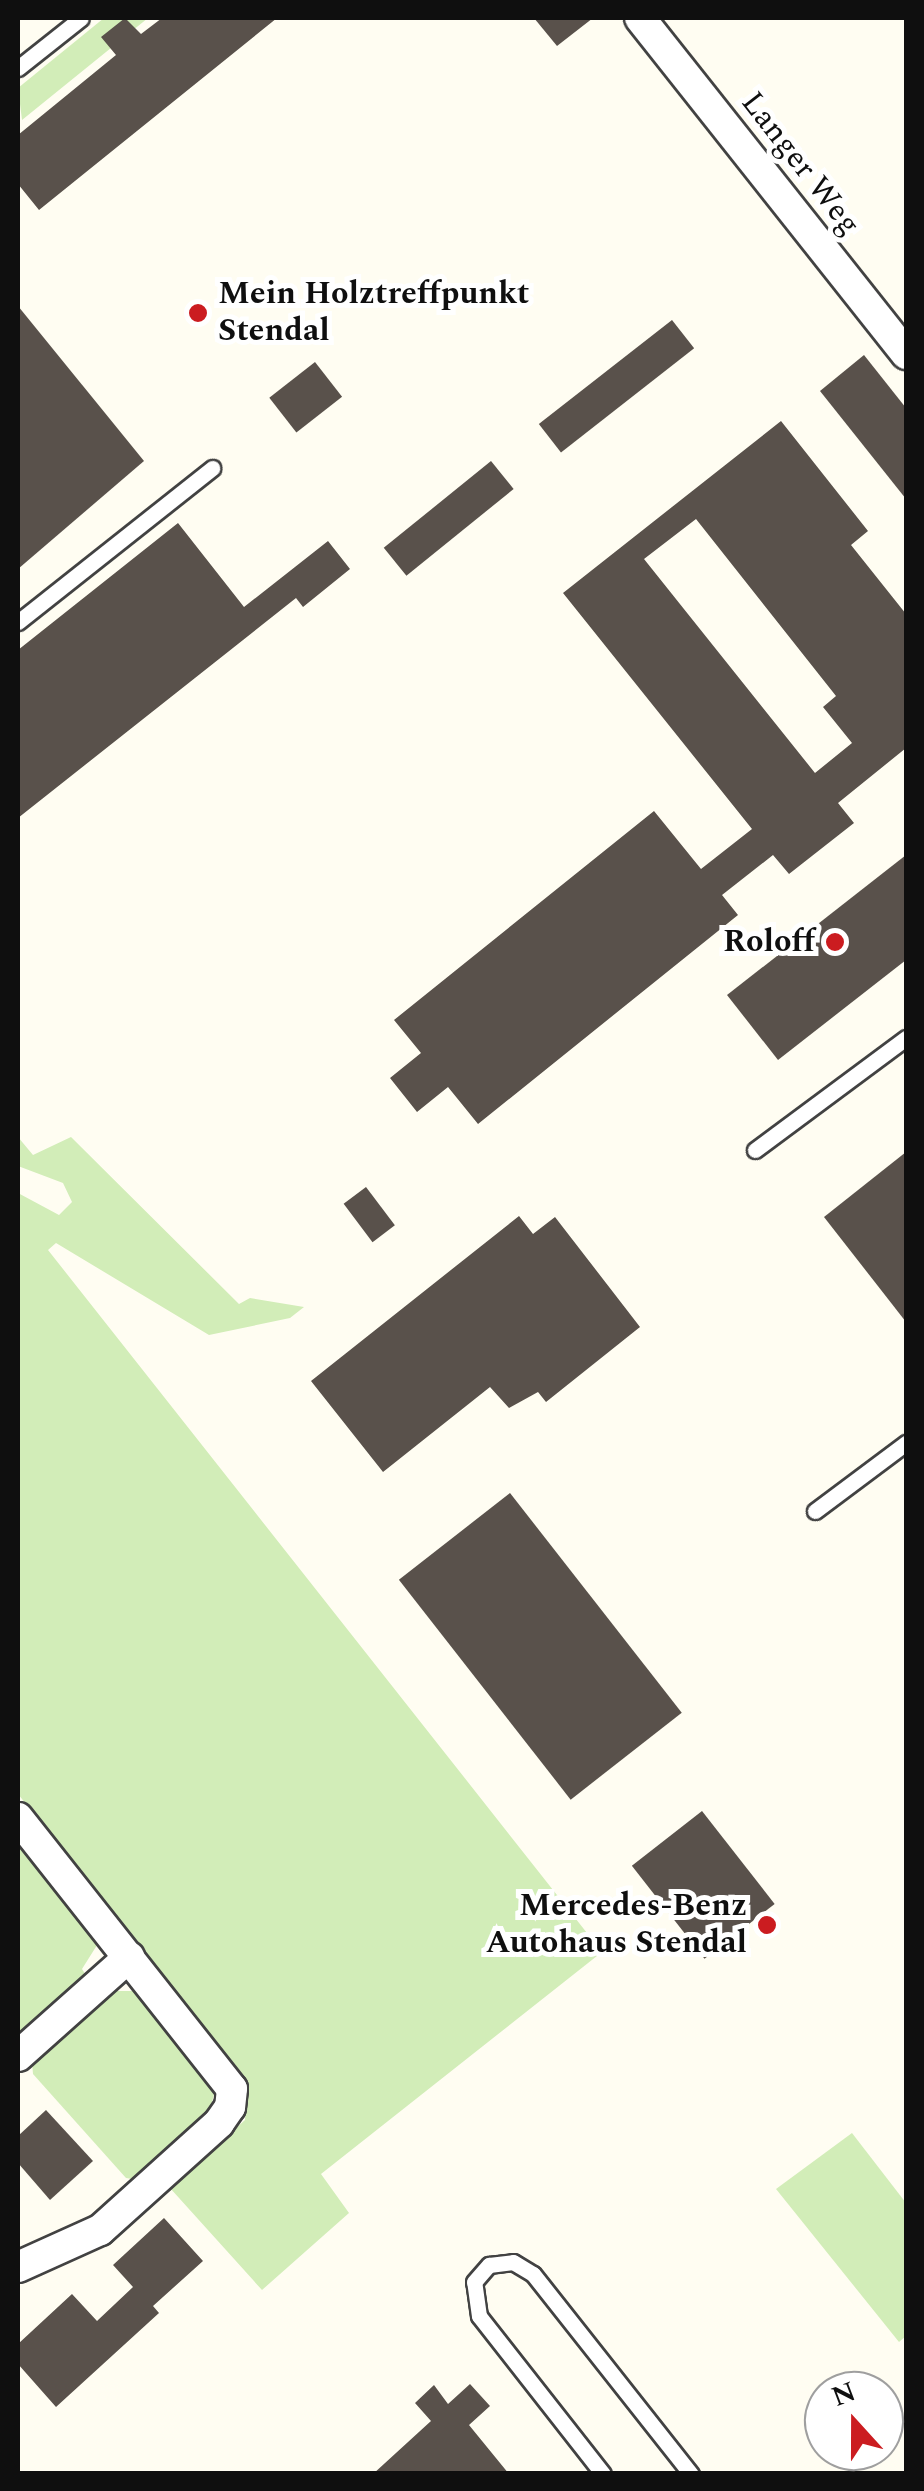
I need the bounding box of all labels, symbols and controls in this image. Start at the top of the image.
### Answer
street label: Langer Weg [732,85,868,243]
place label: Mein Holztreffpunkt Stendal [218,276,529,351]
marker: Mein Holztreffpunkt Stendal [187,302,209,324]
place label: Roloff [723,923,815,961]
marker: Roloff [824,931,846,953]
place label: Mercedes-Benz Autohaus Stendal [486,1888,747,1963]
marker: Mercedes-Benz Autohaus Stendal [756,1914,778,1936]
text: N [825,2370,862,2419]
north arrow [804,2371,904,2471]

